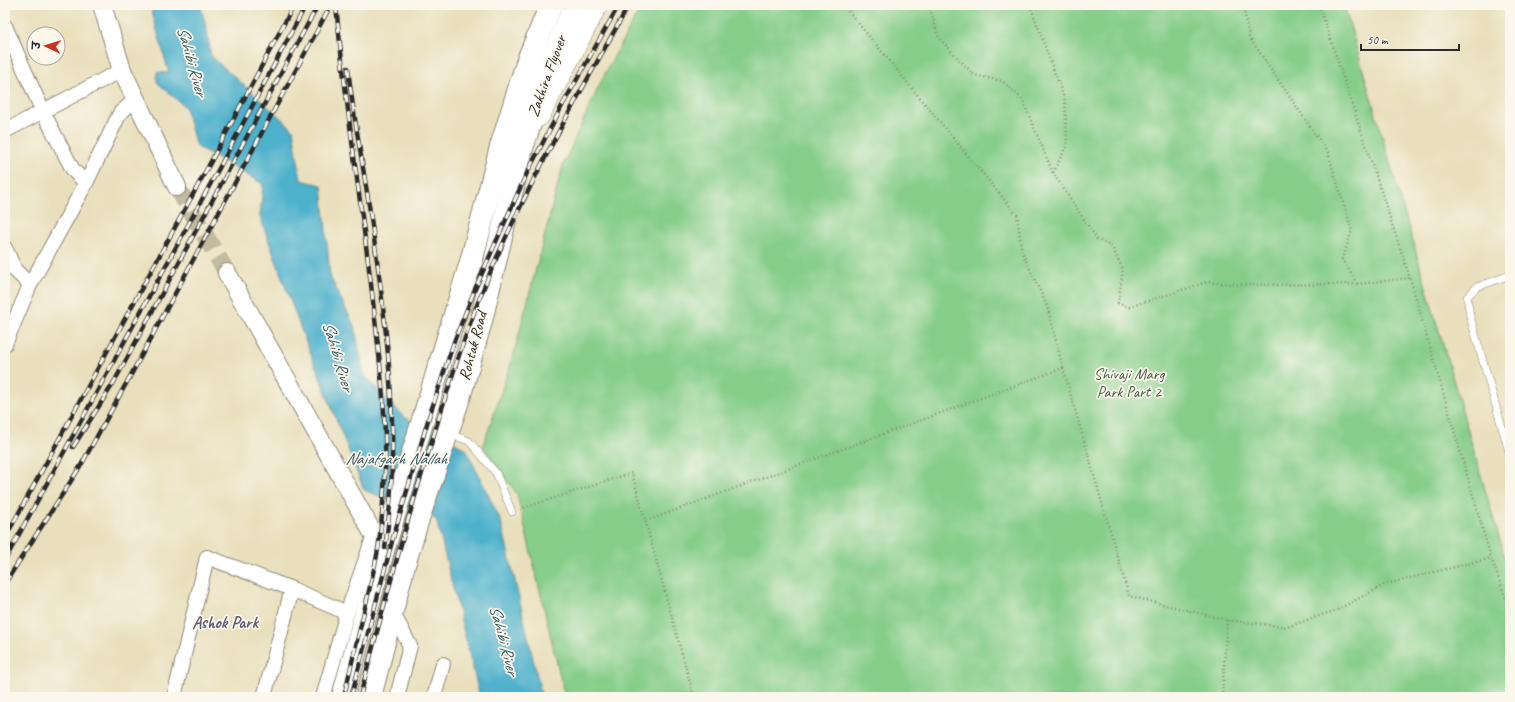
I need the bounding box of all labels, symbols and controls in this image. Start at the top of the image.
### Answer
water label: Sahibi River [172,24,213,101]
north arrow [26,26,66,66]
scale bar [1361,26,1459,52]
street label: Zakhira Flyover [523,31,572,119]
text: 50 m [1367,32,1389,48]
text: उ [29,39,43,50]
street label: Rohtak Road [454,307,492,383]
water label: Sahibi River [318,319,359,396]
park label: Shivaji Marg Park Part 2 [1094,364,1165,402]
water label: Najafgarh Nallah [345,448,448,469]
water label: Sahibi River [485,603,524,680]
district label: Ashok Park [192,612,259,633]

